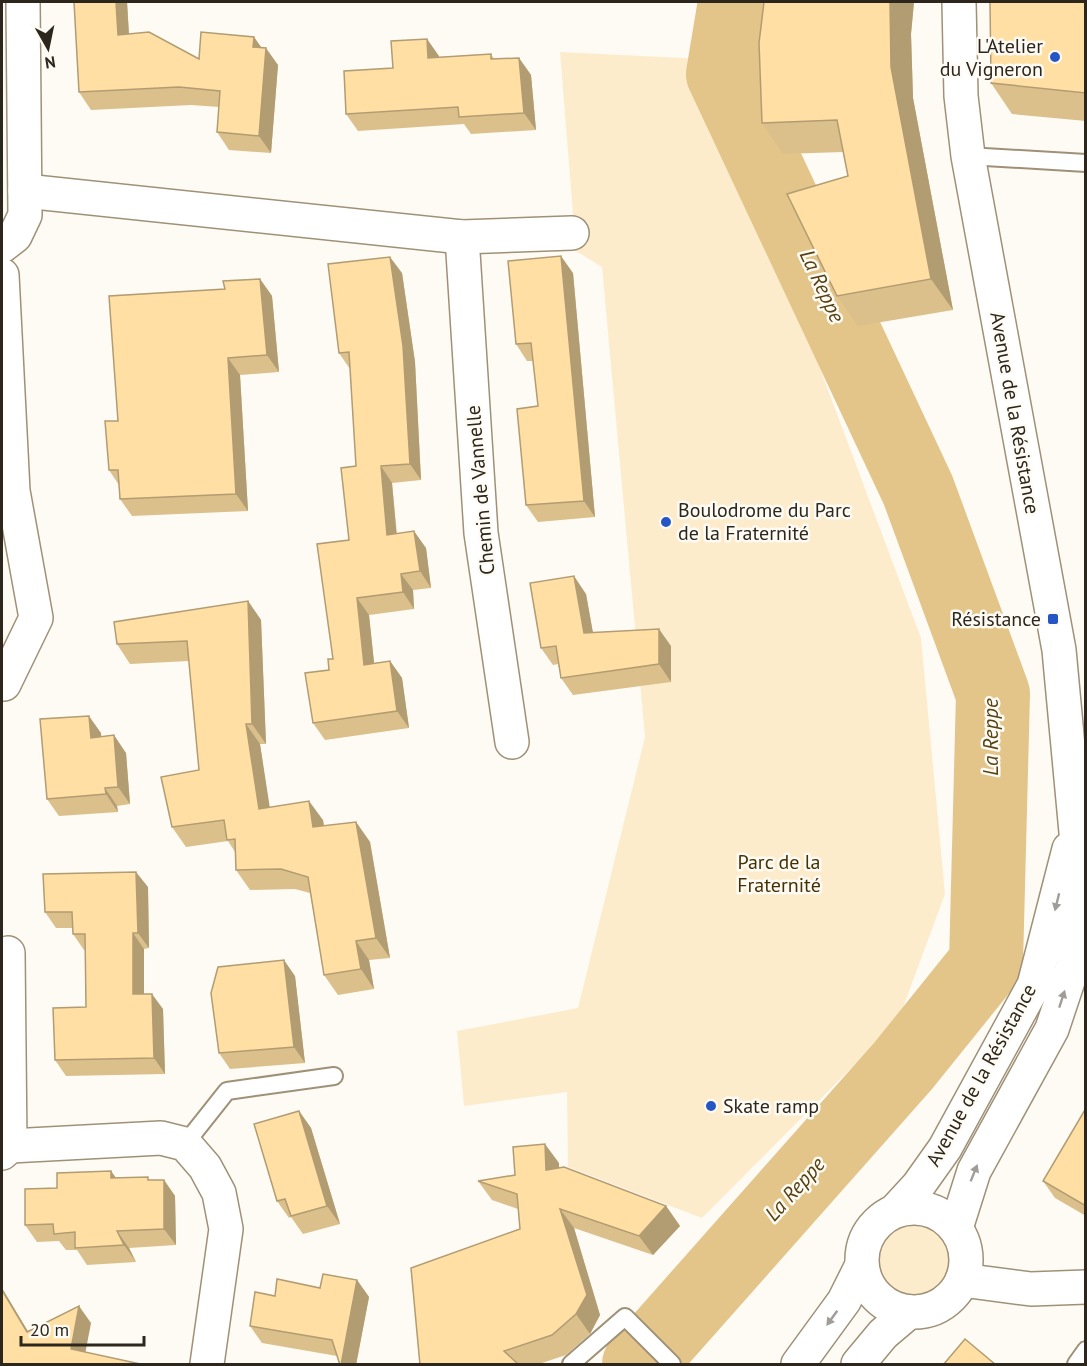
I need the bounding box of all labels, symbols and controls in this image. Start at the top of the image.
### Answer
north arrow [18,18,78,78]
place label: L'Atelier du Vigneron [940,33,1043,82]
marker: L'Atelier du Vigneron [1048,50,1062,64]
text: N [44,52,57,74]
water label: La Reppe [794,245,851,327]
street label: Avenue de la Résistance [984,310,1046,516]
street label: Chemin de Vannelle [460,404,500,576]
place label: Boulodrome du Parc de la Fraternité [678,497,851,546]
marker: Boulodrome du Parc de la Fraternité [659,515,673,529]
place label: Résistance [951,606,1041,632]
marker: Résistance [1046,612,1060,626]
water label: La Reppe [977,698,1004,776]
park label: Parc de la Fraternité [737,849,821,898]
one-way arrow [1051,893,1061,911]
street label: Avenue de la Résistance [920,979,1042,1171]
one-way arrow [1058,990,1067,1008]
place label: Skate ramp [723,1093,819,1119]
marker: Skate ramp [704,1099,718,1113]
water label: La Reppe [759,1151,831,1226]
one-way arrow [969,1163,979,1181]
scale bar [21,1309,144,1347]
one-way arrow [827,1310,839,1325]
text: 20 m [30,1318,69,1341]

